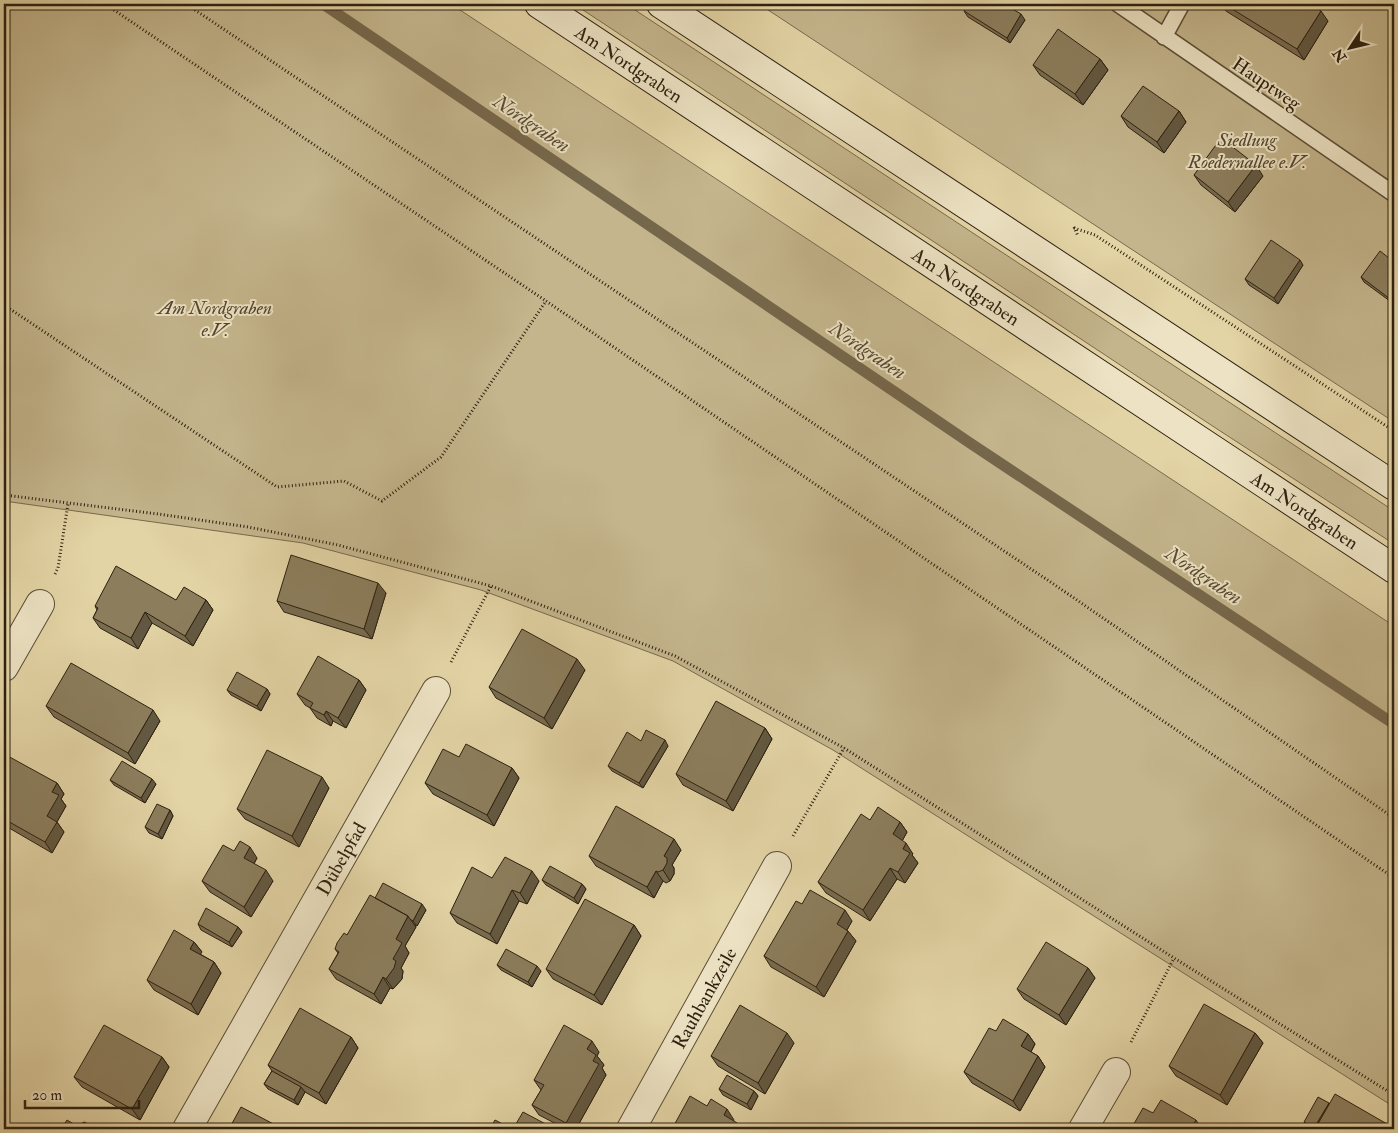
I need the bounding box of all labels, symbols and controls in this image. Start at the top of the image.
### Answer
street label: Am Nordgraben [569,20,687,109]
north arrow [1326,22,1376,72]
text: N [1329,45,1351,66]
street label: Hauptweg [1227,52,1306,117]
water label: Nordgraben [488,88,575,158]
park label: Siedlung Roedernallee e.V. [1187,128,1308,174]
street label: Am Nordgraben [906,242,1024,331]
park label: Am Nordgraben e.V. [156,296,272,342]
water label: Nordgraben [824,315,911,385]
street label: Am Nordgraben [1245,466,1363,555]
water label: Nordgraben [1160,540,1247,610]
street label: Dübelpfad [311,818,372,900]
street label: Rauhbankzeile [667,943,742,1053]
scale bar [25,1078,139,1110]
text: 20 m [32,1086,62,1105]

